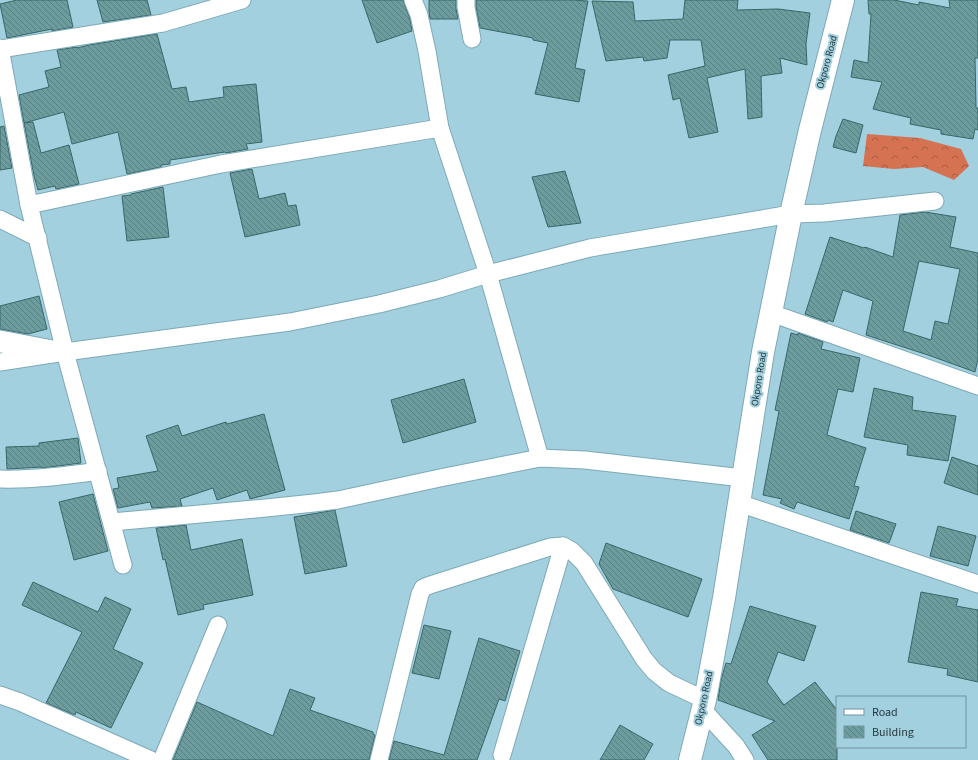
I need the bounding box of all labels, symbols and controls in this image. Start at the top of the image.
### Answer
street label: Okporo Road [813,34,841,90]
street label: Okporo Road [748,351,770,407]
street label: Okporo Road [691,670,717,726]
legend [836,696,966,748]
text: Road [872,704,898,721]
text: Building [872,724,914,741]

